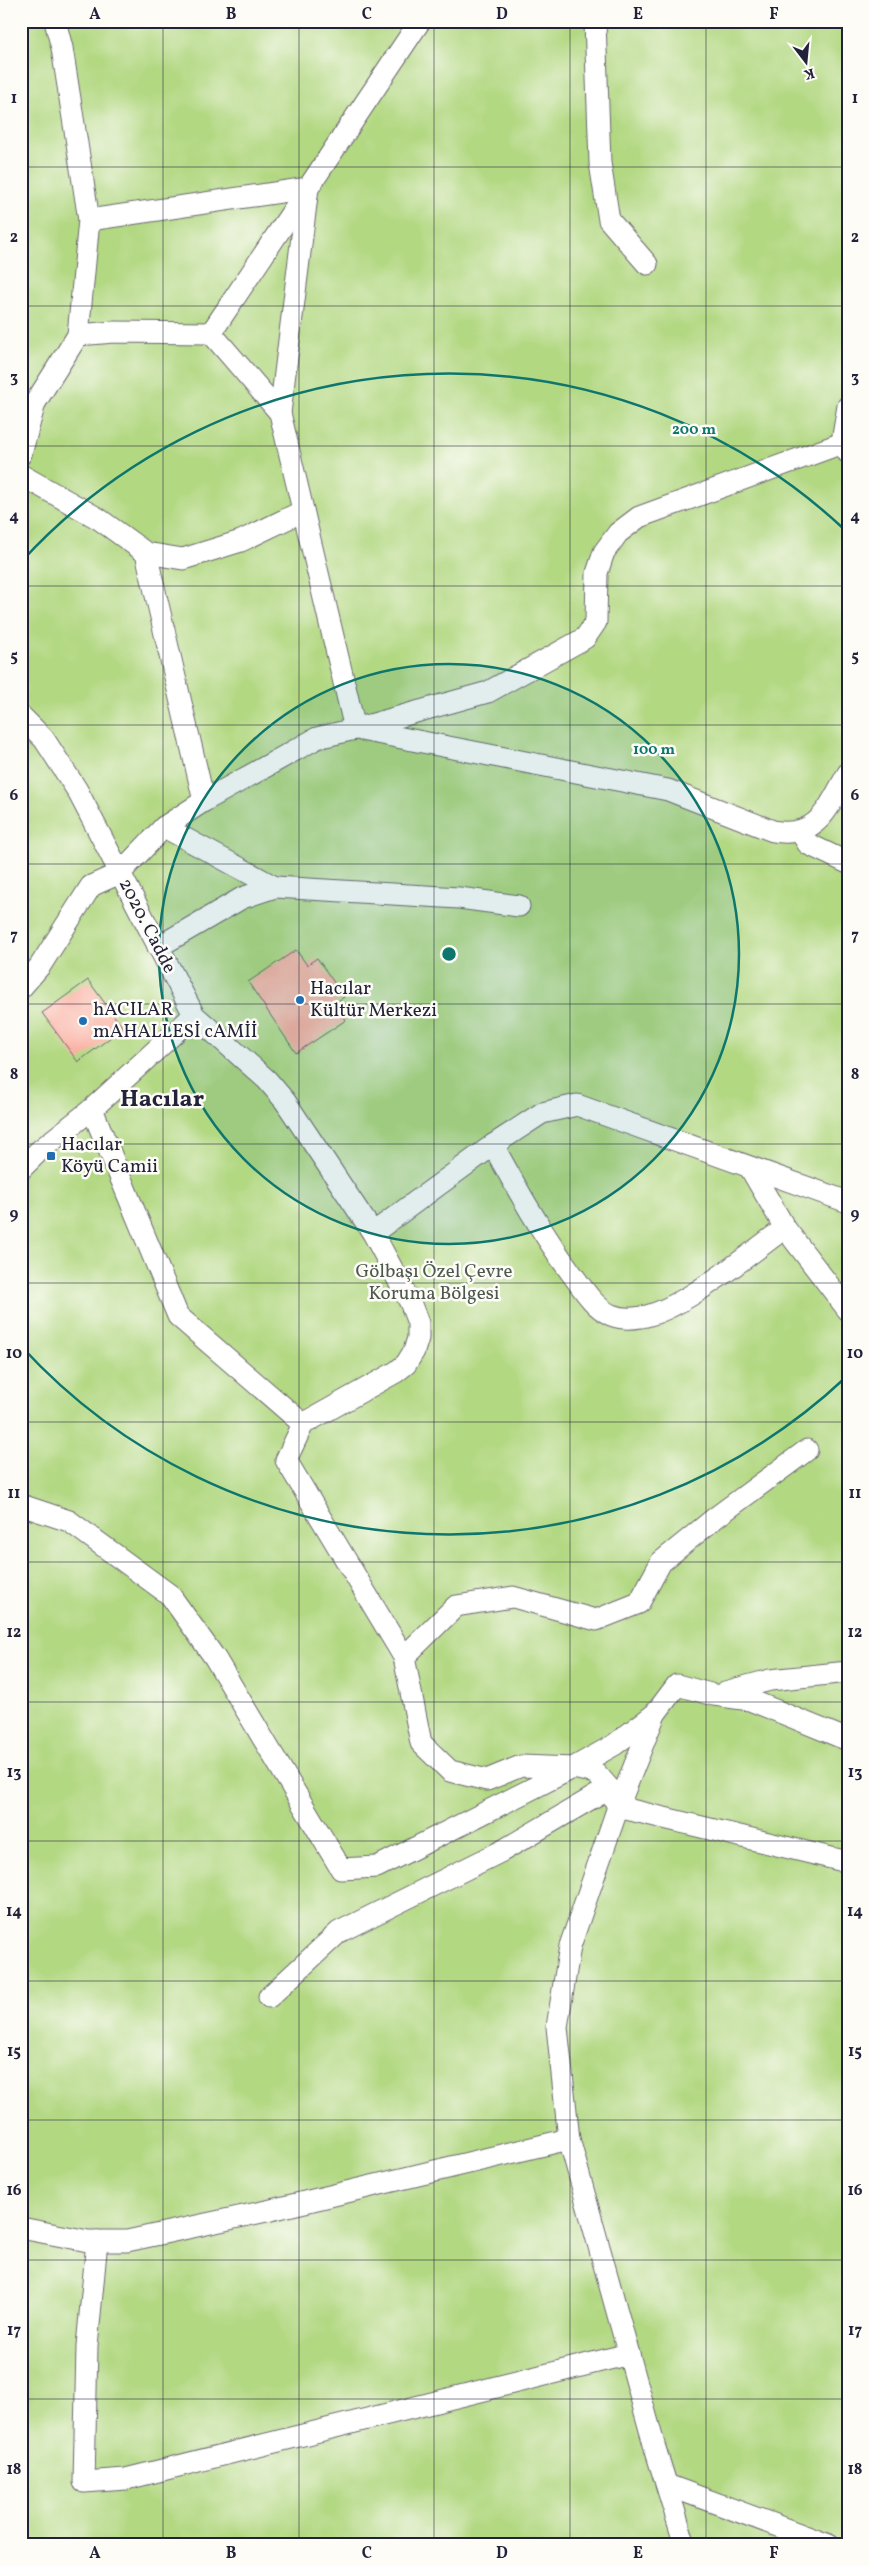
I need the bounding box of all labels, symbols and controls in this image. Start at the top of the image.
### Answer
text: A [89,4,101,26]
text: B [226,4,237,26]
text: C [362,4,372,26]
text: D [496,4,508,26]
text: E [633,4,643,26]
text: F [769,4,779,26]
north arrow [782,38,832,88]
text: K [802,63,817,84]
text: 1 [11,88,17,110]
text: 1 [852,88,858,110]
text: 2 [10,227,18,249]
text: 2 [851,227,859,249]
text: 3 [10,367,18,389]
text: 3 [851,367,859,389]
text: 200 m [672,420,716,441]
text: 4 [9,506,19,528]
text: 4 [850,506,860,528]
text: 5 [10,646,18,668]
text: 5 [851,646,859,668]
text: 100 m [633,740,676,761]
text: 6 [10,785,19,807]
text: 6 [851,785,860,807]
street label: 2020. Cadde [112,874,182,978]
text: 7 [10,925,18,947]
text: 7 [851,925,859,947]
centre of rings [440,945,458,963]
place label: Hacılar Kültür Merkezi [310,976,437,1024]
marker: Hacılar Kültür Merkezi [294,994,306,1006]
place label: hACILAR mAHALLESİ cAMİİ [93,997,258,1045]
marker: hACILAR mAHALLESİ cAMİİ [77,1015,89,1027]
text: 8 [10,1064,18,1086]
text: 8 [851,1064,859,1086]
district label: Hacılar [120,1083,204,1117]
place label: Hacılar Köyü Camii [61,1132,158,1180]
marker: Hacılar Köyü Camii [45,1150,57,1162]
text: 9 [10,1204,19,1226]
text: 9 [851,1204,860,1226]
park label: Gölbaşı Özel Çevre Koruma Bölgesi [355,1259,513,1307]
text: 10 [6,1343,22,1365]
text: 10 [847,1343,863,1365]
text: 11 [8,1483,20,1505]
text: 11 [849,1483,861,1505]
text: 12 [7,1622,21,1644]
text: 12 [848,1622,862,1644]
text: 13 [7,1762,21,1784]
text: 13 [848,1762,862,1784]
text: 14 [6,1901,22,1923]
text: 14 [847,1901,863,1923]
text: 15 [7,2041,21,2063]
text: 15 [848,2041,862,2063]
text: 16 [6,2180,22,2202]
text: 16 [847,2180,863,2202]
text: 17 [7,2320,21,2342]
text: 17 [848,2320,862,2342]
text: 18 [6,2459,22,2481]
text: 18 [847,2459,863,2481]
text: A [89,2543,101,2565]
text: B [226,2543,237,2565]
text: C [362,2543,372,2565]
text: D [496,2543,508,2565]
text: E [633,2543,643,2565]
text: F [769,2543,779,2565]

